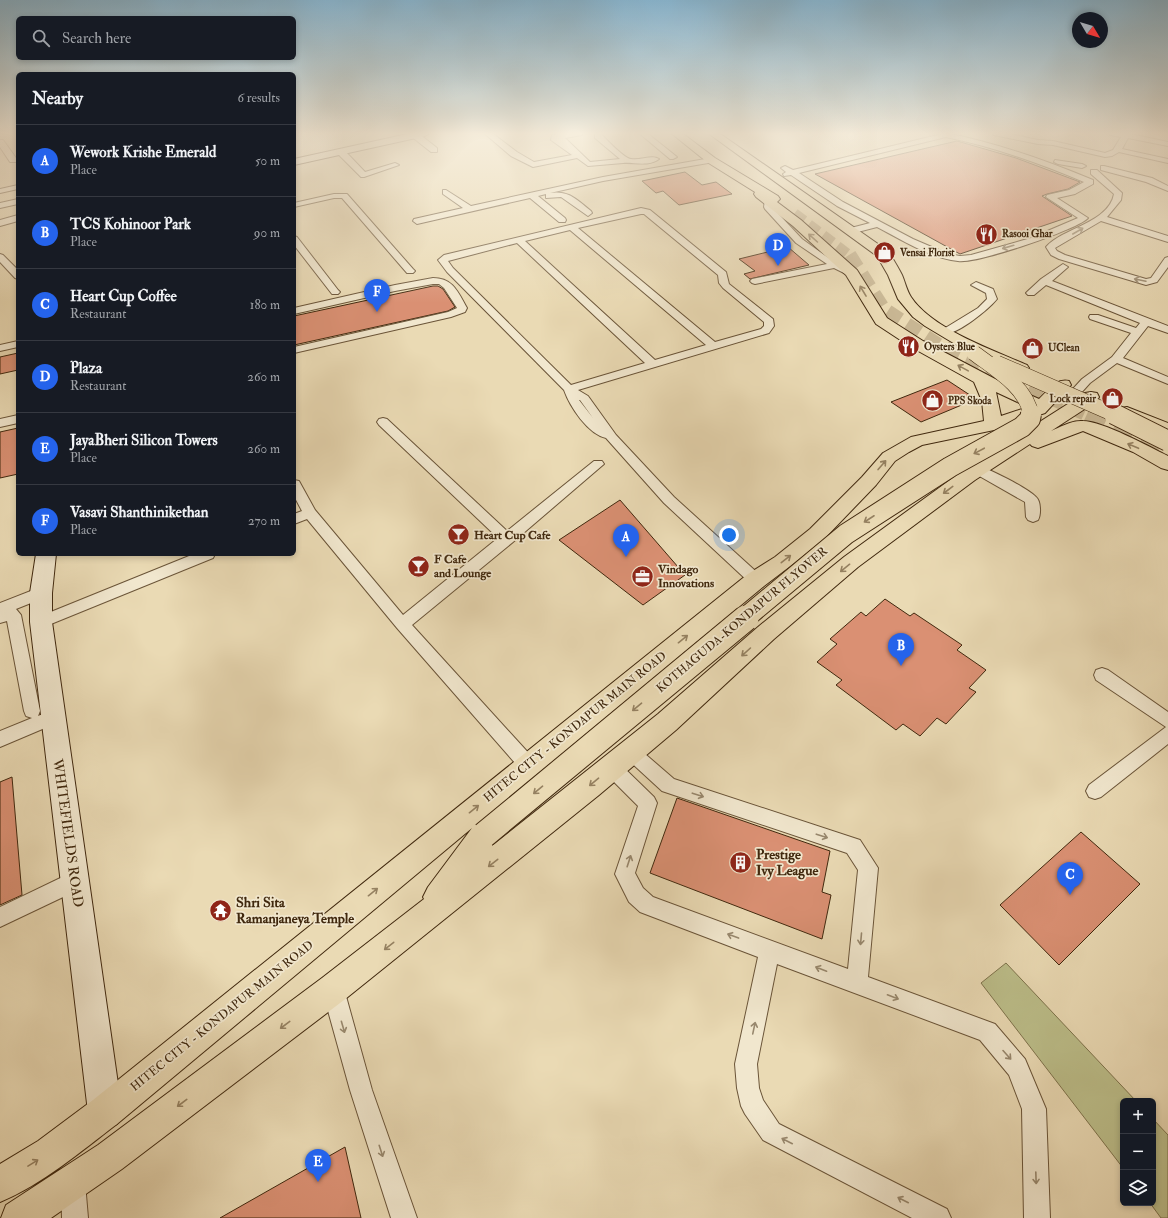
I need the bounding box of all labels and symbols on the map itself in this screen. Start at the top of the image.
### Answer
north arrow [1072,12,1108,48]
restaurant icon: Rasooi Ghar [973,221,999,247]
one-way arrow [1072,226,1084,234]
place label: Rasooi Ghar [1002,228,1053,240]
pin: D [765,233,791,266]
one-way arrow [808,234,818,243]
shop icon: Vensai Florist [871,240,897,266]
one-way arrow [1002,244,1015,251]
place label: Vensai Florist [899,247,955,259]
one-way arrow [1133,276,1146,284]
pin: F [364,279,390,312]
one-way arrow [858,285,866,297]
restaurant icon: Oysters Blue [896,334,922,360]
shop icon: UClean [1020,335,1046,361]
place label: Oysters Blue [924,341,976,354]
place label: UClean [1048,342,1080,354]
one-way arrow [957,364,969,372]
shop icon: Lock repair [1099,386,1125,412]
shop icon: PPS Skoda [919,388,945,414]
place label: Lock repair [1050,393,1096,406]
place label: PPS Skoda [948,395,992,407]
one-way arrow [1128,442,1140,449]
one-way arrow [974,448,986,456]
one-way arrow [878,460,887,471]
one-way arrow [943,486,954,495]
one-way arrow [863,516,875,524]
bar icon: Heart Cup Cafe [445,522,471,548]
pin: A [613,524,639,557]
your location [719,525,739,545]
place label: Heart Cup Cafe [474,528,552,543]
street label: KOTHAGUDA-KONDAPUR FLYOVER [653,544,831,696]
place label: F Cafe and Lounge [434,552,492,581]
bar icon: F Cafe and Lounge [405,553,431,579]
one-way arrow [780,555,791,563]
place label: Vindago Innovations [657,562,714,591]
office icon: Vindago Innovations [629,563,655,589]
one-way arrow [839,563,850,572]
pin: B [888,633,914,666]
one-way arrow [678,635,689,643]
one-way arrow [740,647,751,656]
street label: HITEC CITY - KONDAPUR MAIN ROAD [481,648,670,806]
one-way arrow [632,702,643,711]
street label: WHITEFIELDS ROAD [49,757,87,908]
one-way arrow [589,778,600,787]
one-way arrow [532,786,543,795]
one-way arrow [692,792,704,800]
one-way arrow [469,805,479,814]
one-way arrow [816,832,828,840]
place label: Prestige Ivy League [756,846,819,880]
building icon: Prestige Ivy League [728,849,754,875]
one-way arrow [626,854,633,867]
one-way arrow [487,859,498,868]
pin: C [1057,862,1083,895]
one-way arrow [368,887,379,896]
place label: Shri Sita Ramanjaneya Temple [236,894,354,928]
temple icon: Shri Sita Ramanjaneya Temple [208,897,234,923]
one-way arrow [727,932,739,940]
one-way arrow [857,932,865,945]
street label: HITEC CITY - KONDAPUR MAIN ROAD [128,937,317,1095]
one-way arrow [383,941,394,950]
one-way arrow [815,965,827,973]
one-way arrow [887,994,900,1001]
one-way arrow [340,1020,348,1033]
one-way arrow [280,1021,291,1029]
one-way arrow [750,1022,758,1035]
one-way arrow [1002,1050,1011,1060]
one-way arrow [176,1099,187,1107]
one-way arrow [782,1137,794,1144]
one-way arrow [378,1145,386,1157]
pin: E [305,1149,331,1182]
one-way arrow [27,1159,38,1167]
one-way arrow [1032,1171,1040,1184]
one-way arrow [897,1196,909,1203]

